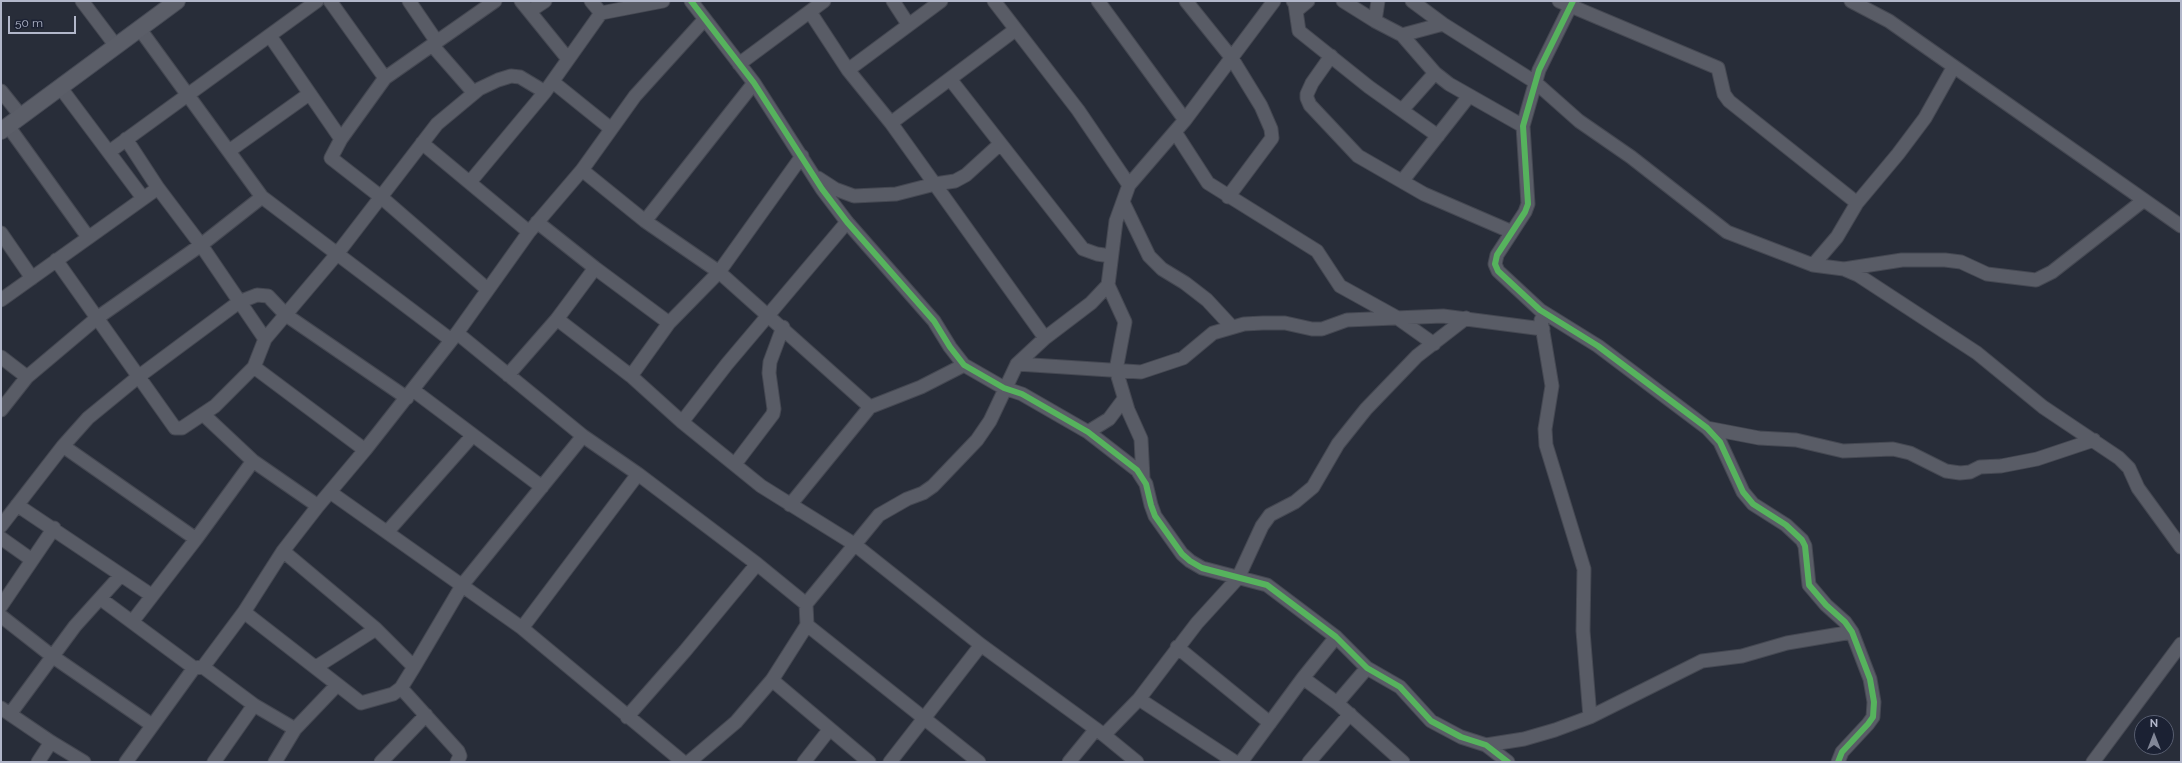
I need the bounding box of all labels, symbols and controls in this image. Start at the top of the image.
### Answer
scale bar [10,8,78,34]
text: 50 m [15,16,43,30]
north arrow [2134,715,2174,755]
text: N [2150,717,2158,730]

